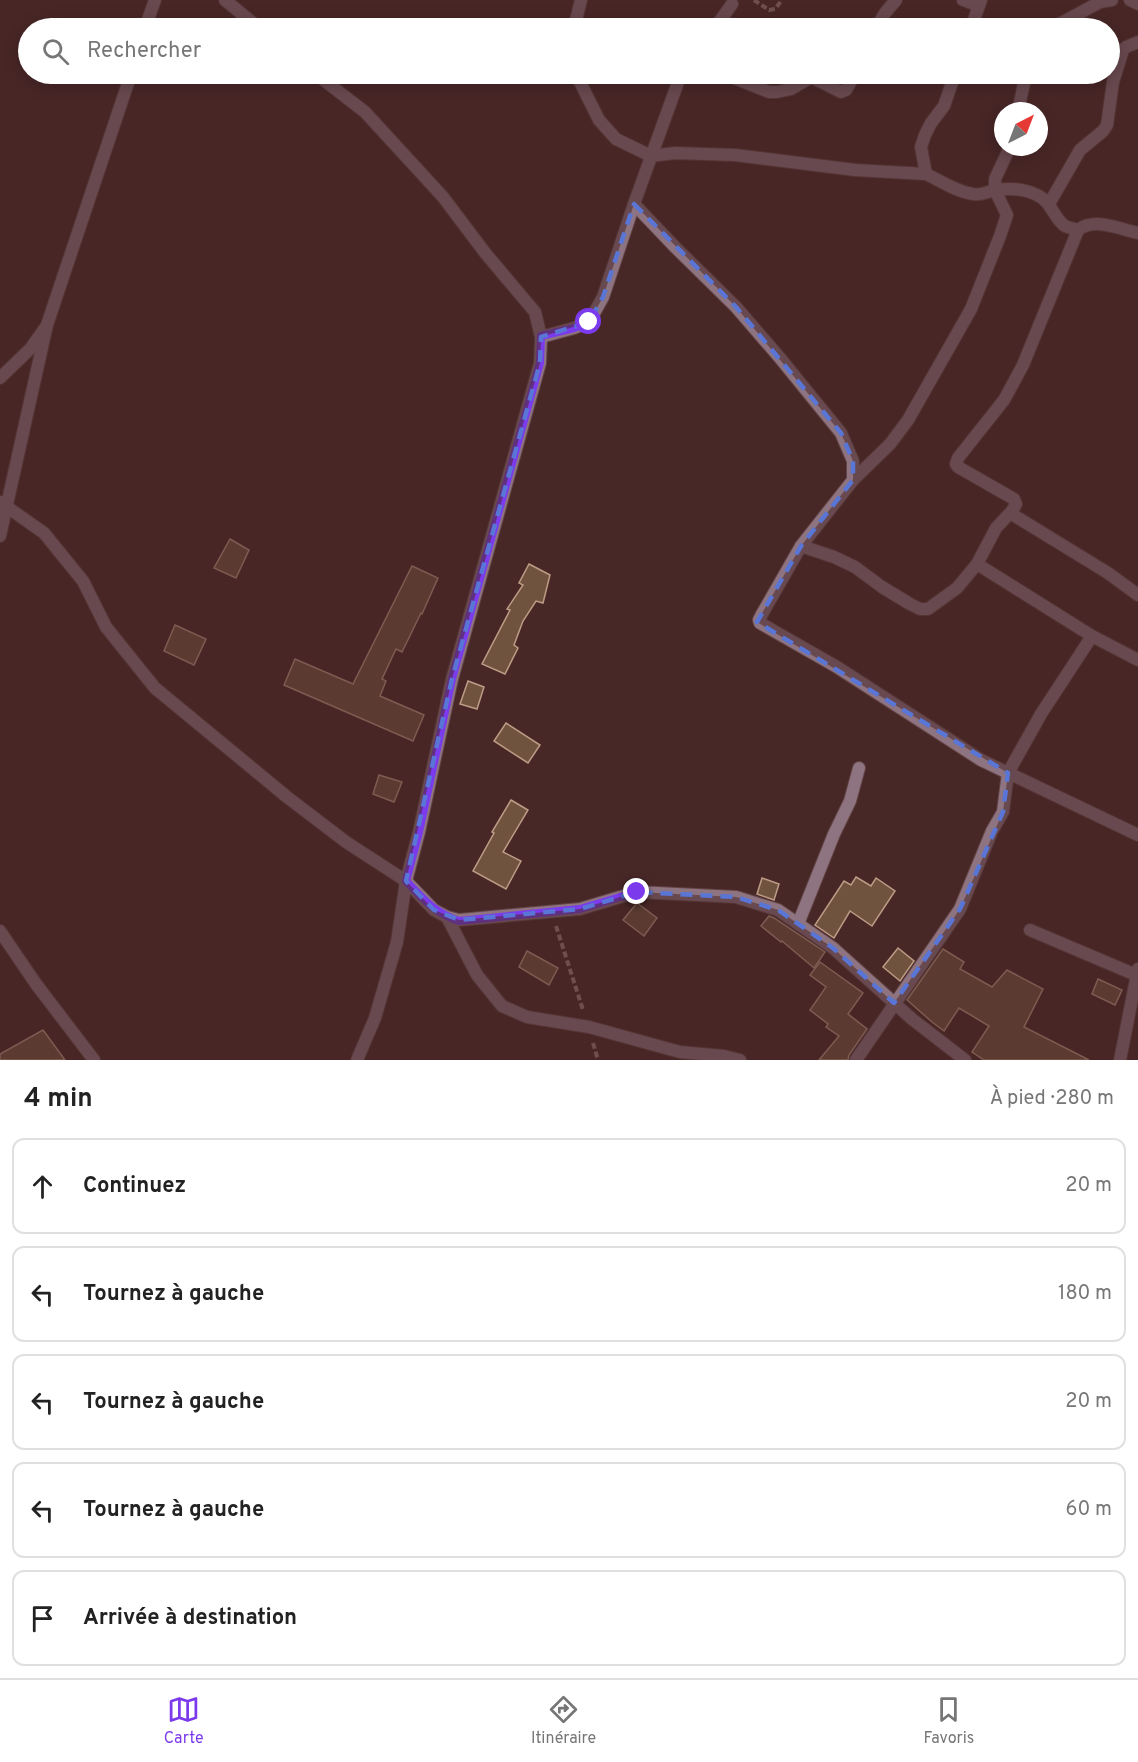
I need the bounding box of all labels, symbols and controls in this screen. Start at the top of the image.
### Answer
search box [18,18,1120,84]
icon: search [39,35,72,68]
text: Rechercher [87,38,201,65]
north arrow [994,102,1048,156]
route start [575,308,601,334]
route end [623,878,649,904]
text: 4 min [24,1083,93,1116]
text: À pied · 280 m [990,1086,1114,1112]
icon: ahead [26,1170,59,1203]
text: Continuez [83,1173,186,1200]
text: 20 m [1065,1173,1112,1199]
icon: left [26,1278,59,1311]
text: Tournez à gauche [83,1281,264,1308]
text: 180 m [1058,1281,1112,1307]
icon: left [26,1386,59,1419]
text: Tournez à gauche [83,1389,264,1416]
text: 20 m [1065,1389,1112,1415]
icon: left [26,1494,59,1527]
text: Tournez à gauche [83,1497,264,1524]
text: 60 m [1066,1497,1112,1523]
icon: arrive [26,1602,59,1635]
text: Arrivée à destination [83,1605,297,1632]
tab: Carte [164,1693,204,1749]
tab: Itinéraire [531,1693,596,1749]
tab: Favoris [923,1693,974,1749]

